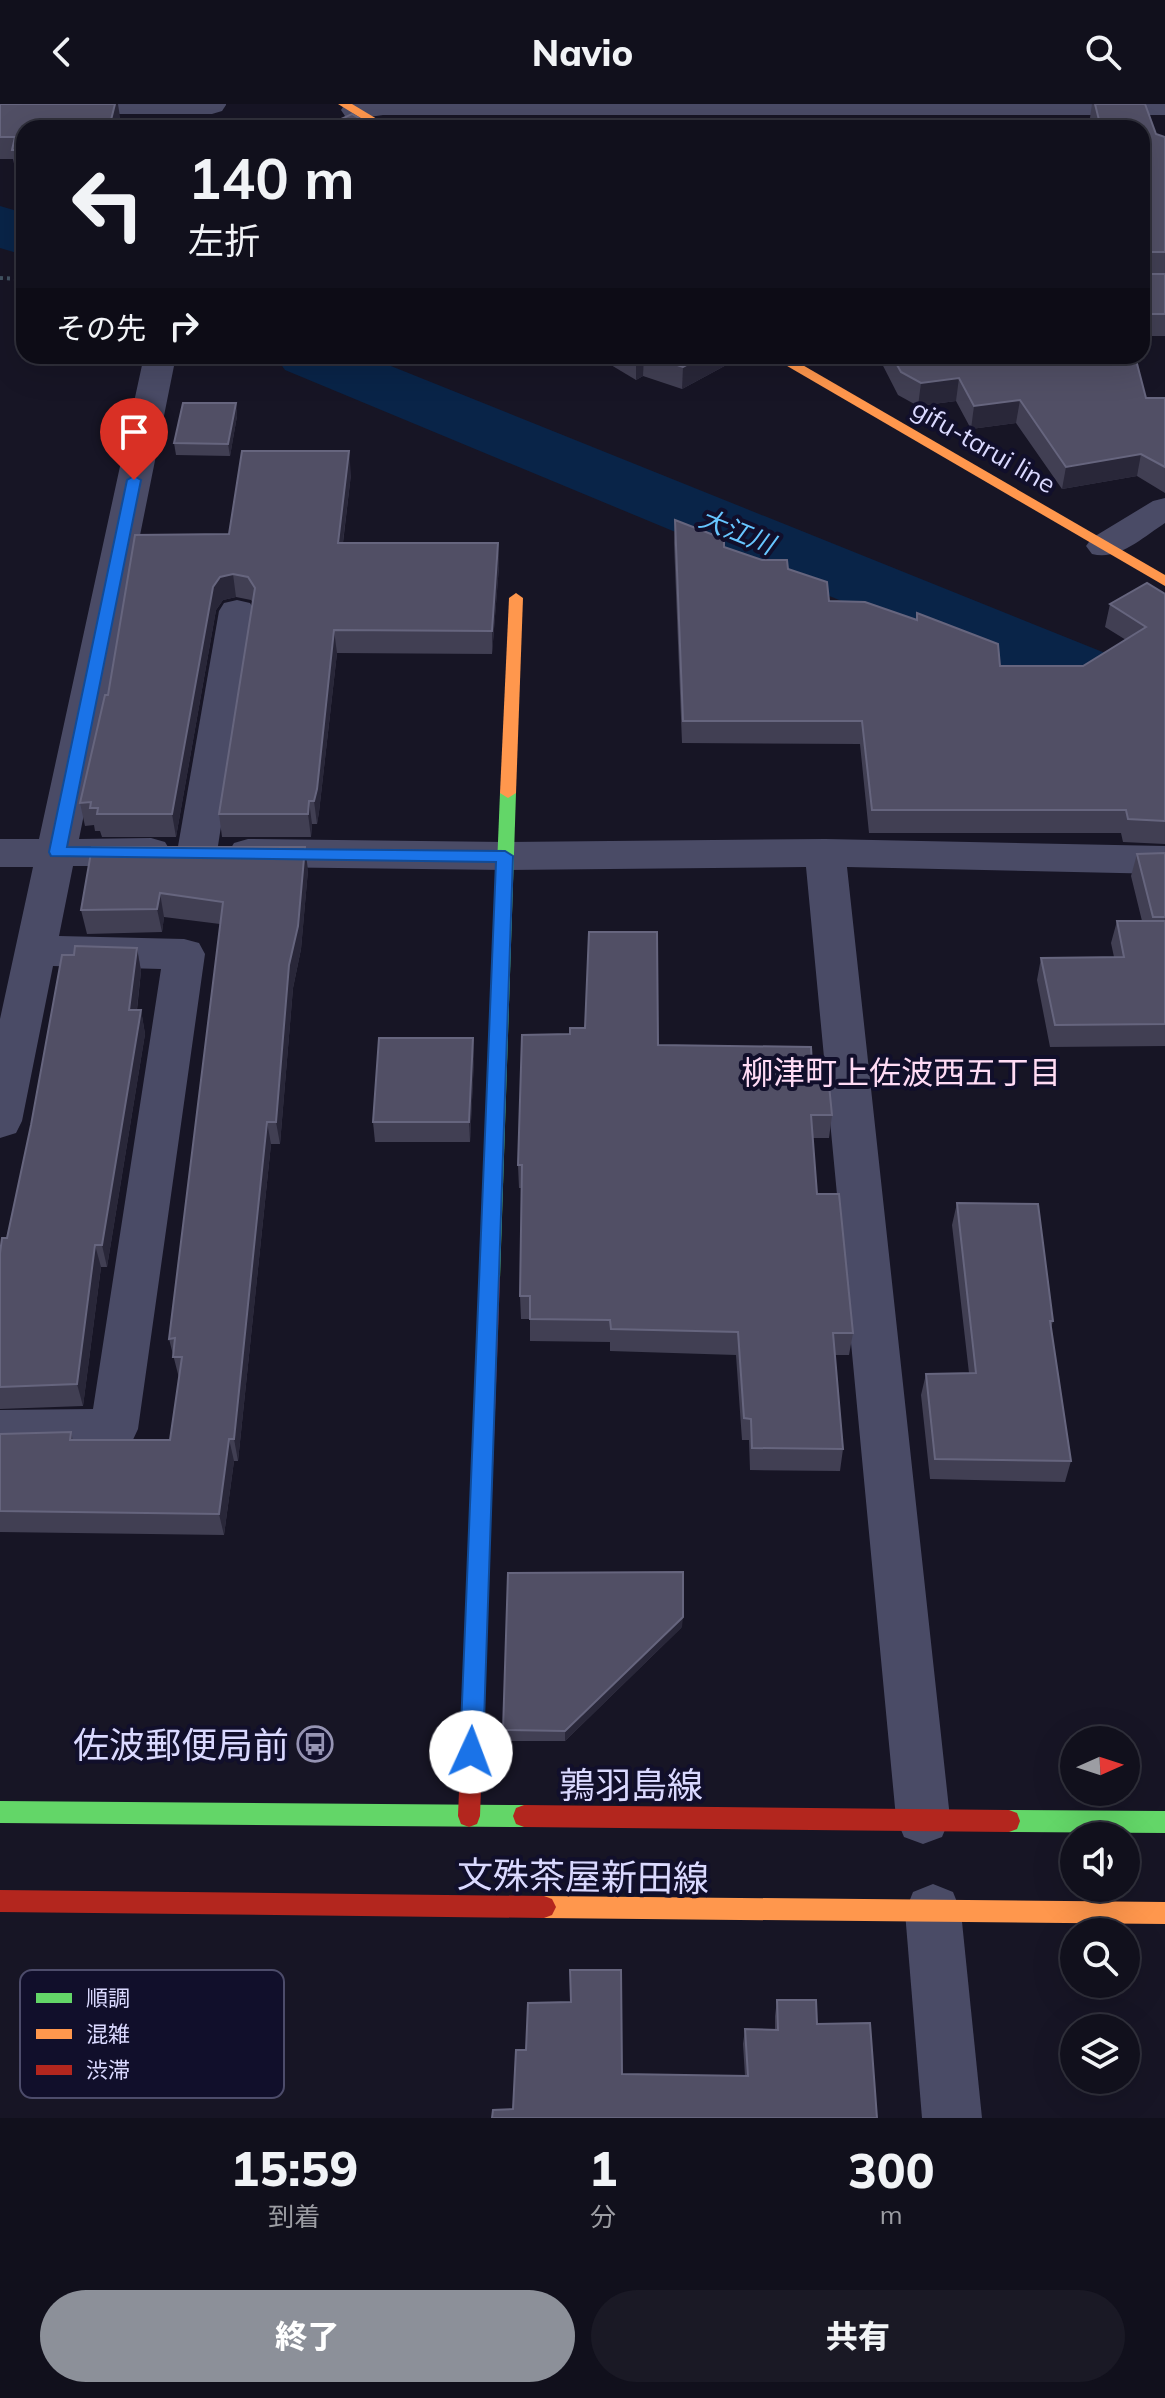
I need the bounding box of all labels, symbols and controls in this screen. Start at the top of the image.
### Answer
icon: back [40,30,84,74]
text: Navio [532,30,633,75]
icon: search [1081,30,1125,74]
text: 140 m [188,143,355,213]
icon: left [56,152,160,256]
text: 左折 [188,218,260,263]
icon: right [162,304,206,348]
text: その先 [56,309,146,347]
street label: gifu-tarui line [906,392,1062,500]
pin [100,398,168,480]
icon: arrive [112,410,156,454]
water label: 大江川 [695,501,782,562]
district label: 柳津町上佐波西五丁目 [741,1052,1061,1092]
position arrow [429,1710,513,1794]
place label: 佐波郵便局前 [73,1722,289,1767]
bus stop icon: 佐波郵便局前 [296,1725,334,1763]
north arrow [1060,1726,1140,1806]
map controls [1060,1726,1140,2094]
street label: 鶉羽島線 [559,1762,703,1807]
button: sound [1060,1822,1140,1902]
street label: 文殊茶屋新田線 [457,1851,709,1901]
button: search [1060,1918,1140,1998]
legend [20,1970,284,2098]
text: 順調 [86,1984,130,2012]
button: layers [1060,2014,1140,2094]
text: 混雑 [86,2020,130,2048]
text: 渋滞 [86,2056,130,2084]
text: 15:59 [231,2138,358,2198]
text: 1 [589,2138,618,2198]
text: 300 [848,2140,934,2200]
text: m [880,2198,903,2231]
text: 到着 [268,2200,320,2233]
text: 分 [590,2200,616,2233]
button: 終了 [40,2290,575,2382]
button: 共有 [591,2290,1125,2382]

